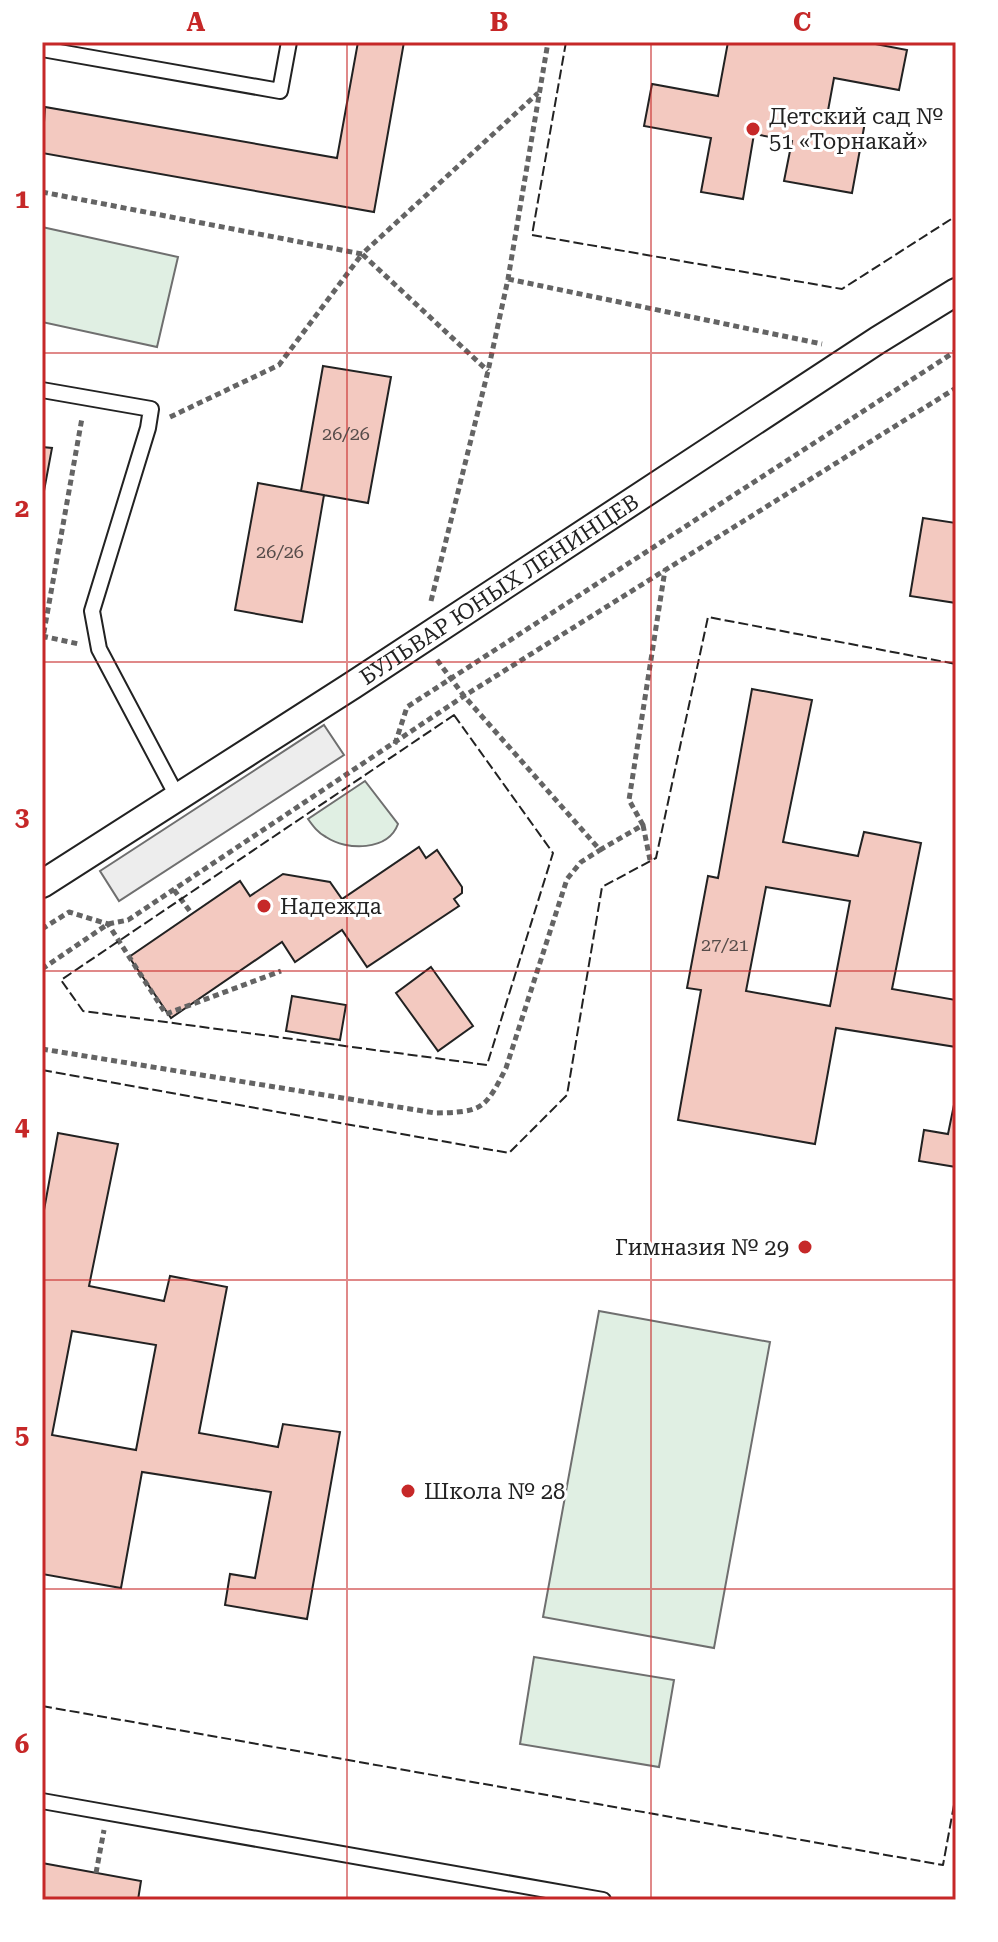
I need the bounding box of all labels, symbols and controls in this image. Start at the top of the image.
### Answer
text: A [187,7,206,37]
text: B [490,7,508,37]
text: C [793,7,811,37]
place label: Детский сад № 51 «Торнакай» [769,104,944,154]
marker: Детский сад № 51 «Торнакай» [744,120,762,138]
text: 1 [15,184,29,214]
house number: 26/26 [322,423,370,444]
street label: БУЛЬВАР ЮНЫХ ЛЕНИНЦЕВ [355,489,643,690]
text: 2 [15,493,29,523]
house number: 26/26 [256,541,304,562]
text: 3 [15,802,29,832]
place label: Надежда [280,894,382,919]
marker: Надежда [255,897,273,915]
house number: 27/21 [701,934,749,955]
text: 4 [15,1111,30,1141]
place label: Гимназия № 29 [615,1235,789,1260]
marker: Гимназия № 29 [796,1238,814,1256]
text: 5 [15,1420,29,1450]
place label: Школа № 28 [424,1479,565,1504]
marker: Школа № 28 [399,1482,417,1500]
text: 6 [15,1729,29,1759]

